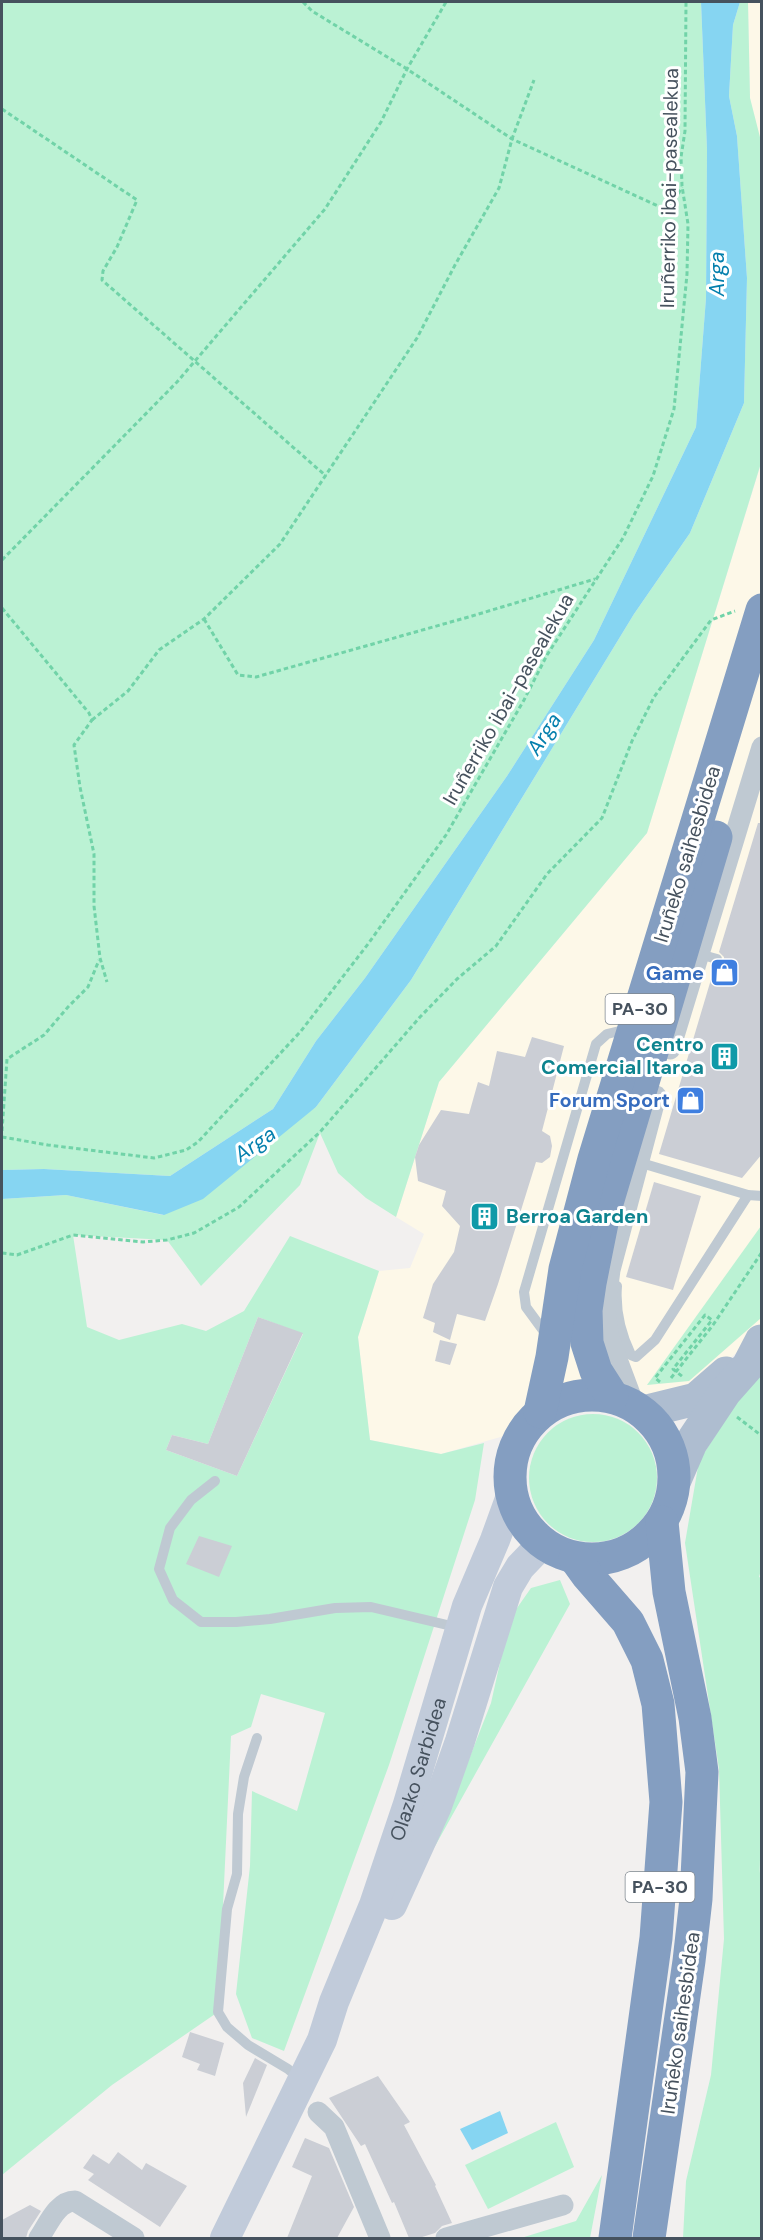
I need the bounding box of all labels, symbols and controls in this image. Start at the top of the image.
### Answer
street label: Iruñerriko ibai-pasealekua [654,68,684,308]
water label: Arga [703,252,731,297]
street label: Iruñerriko ibai-pasealekua [437,588,579,810]
water label: Arga [519,708,568,761]
street label: Iruñeko saihesbidea [648,762,726,946]
shop icon: Game [709,957,741,989]
place label: Game [646,960,704,986]
road number: PA-30 [606,994,674,1024]
place label: Centro Comercial Itaroa [541,1031,704,1080]
building icon: Centro Comercial Itaroa [709,1040,741,1072]
shop icon: Forum Sport [675,1084,707,1116]
place label: Forum Sport [549,1087,670,1113]
water label: Arga [228,1120,281,1169]
building icon: Berroa Garden [469,1200,501,1232]
place label: Berroa Garden [506,1203,648,1229]
street label: Olazko Sarbidea [384,1694,452,1844]
road number: PA-30 [626,1872,694,1902]
street label: Iruñeko saihesbidea [654,1930,706,2116]

